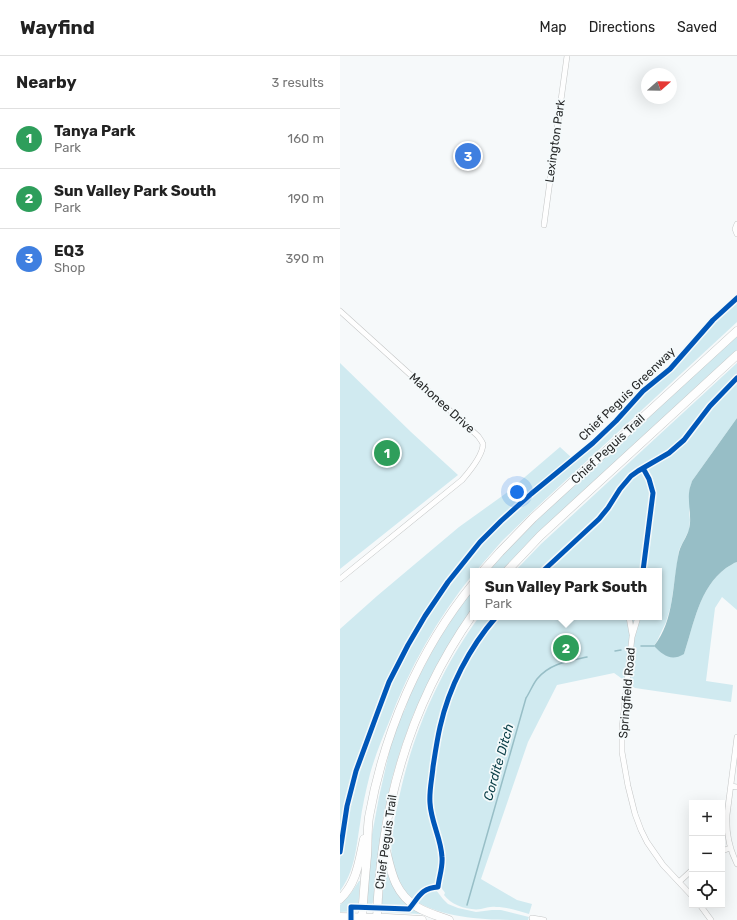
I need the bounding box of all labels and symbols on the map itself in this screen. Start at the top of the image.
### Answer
north arrow [641,68,677,104]
street label: Lexington Park [542,98,568,183]
pin: 3 [455,141,481,171]
street label: Chief Peguis Greenway [576,344,678,444]
street label: Mahonee Drive [407,370,478,436]
street label: Chief Peguis Trail [568,411,648,487]
pin: 1 [374,438,400,468]
your location [507,482,527,502]
pin: 2 [553,633,579,663]
street label: Springfield Road [616,647,638,739]
water label: Cordite Ditch [480,722,517,802]
street label: Chief Peguis Trail [372,794,400,890]

